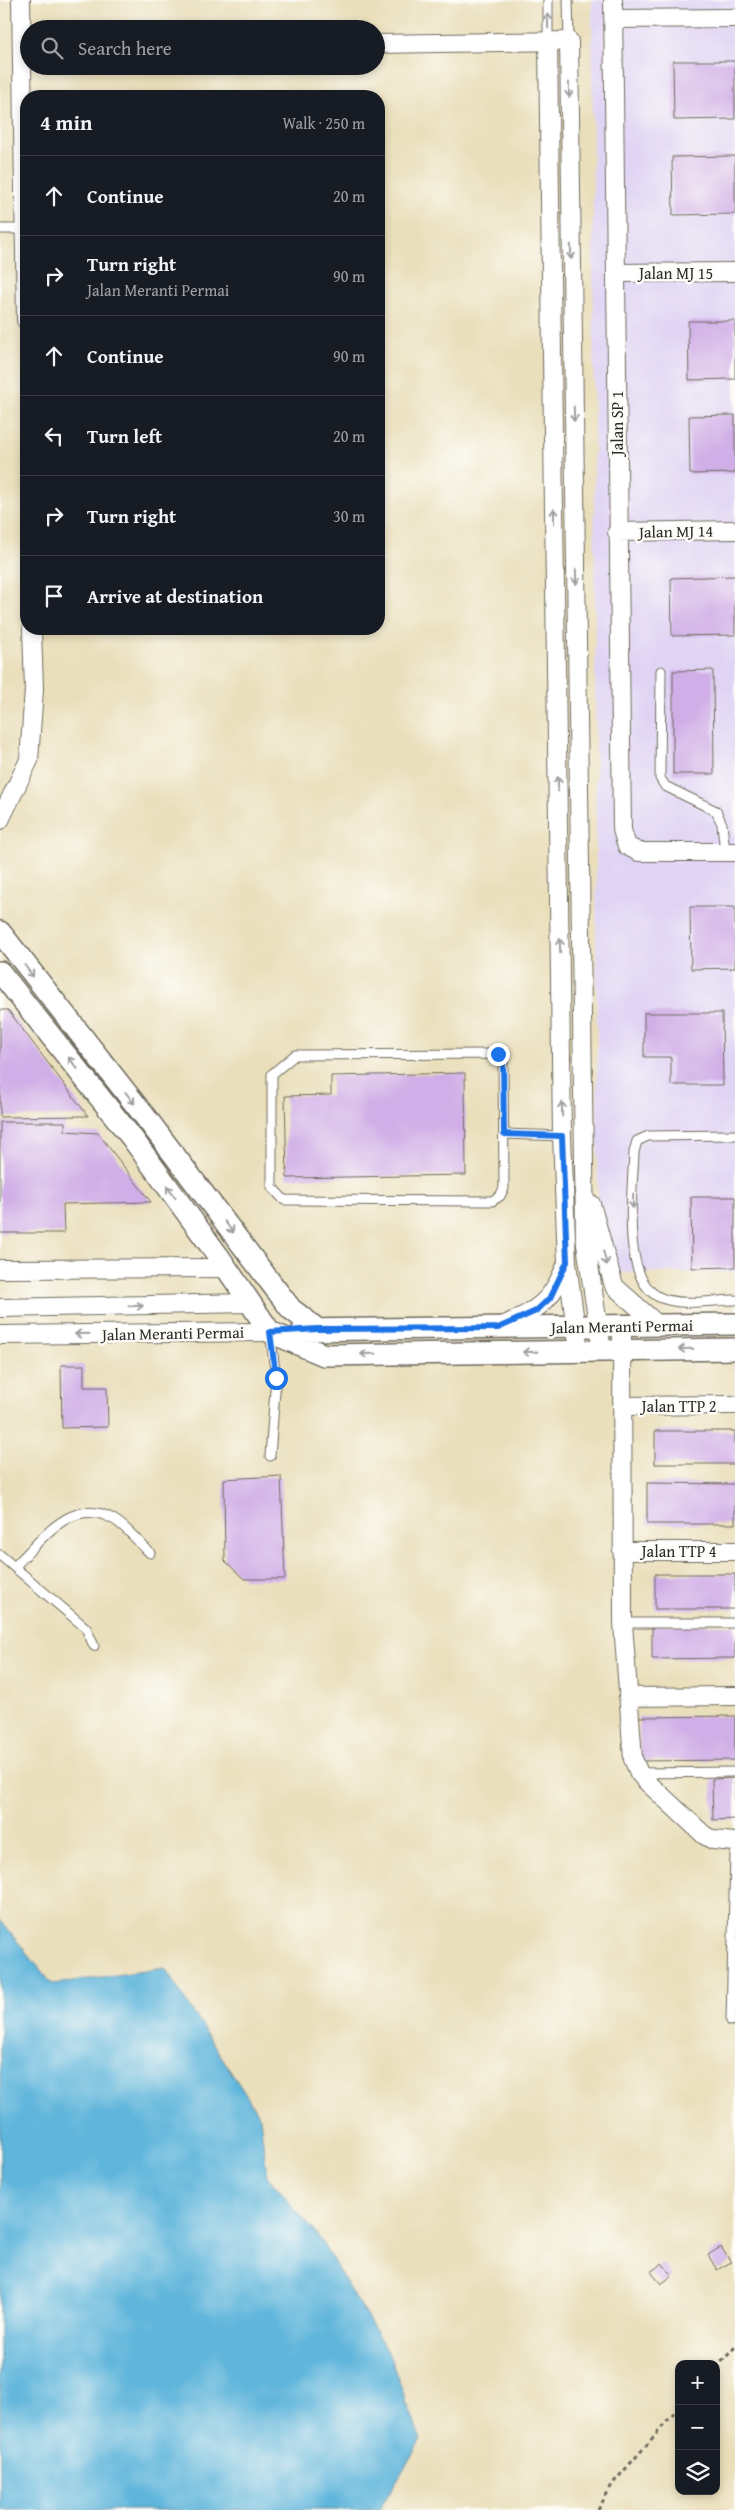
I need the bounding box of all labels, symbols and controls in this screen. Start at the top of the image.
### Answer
one-way arrow [543,13,553,29]
search box [20,20,385,75]
icon: search [38,34,66,62]
text: Search here [78,34,172,62]
one-way arrow [564,81,574,97]
text: 4 min [40,107,92,138]
text: Walk · 250 m [282,111,365,135]
icon: ahead [40,182,68,210]
text: Continue [87,182,164,210]
text: 20 m [333,184,365,208]
one-way arrow [566,244,576,260]
text: Turn right [87,250,176,278]
street label: Jalan MJ 15 [637,261,713,285]
icon: right [40,262,68,290]
text: 90 m [333,264,365,288]
text: Jalan Meranti Permai [87,278,229,302]
icon: ahead [40,342,68,370]
text: Continue [87,342,164,370]
text: 90 m [333,344,365,368]
street label: Jalan SP 1 [605,391,629,457]
one-way arrow [569,406,578,422]
icon: left [40,422,68,450]
text: Turn left [87,422,162,450]
text: 20 m [333,424,365,448]
icon: right [40,502,68,530]
text: Turn right [87,502,176,530]
text: 30 m [333,504,365,528]
one-way arrow [549,509,559,525]
street label: Jalan MJ 14 [637,518,714,544]
one-way arrow [571,568,581,585]
icon: arrive [40,582,68,610]
text: Arrive at destination [87,582,263,610]
one-way arrow [553,776,563,792]
one-way arrow [555,939,565,955]
one-way arrow [24,964,35,977]
route end [487,1043,510,1066]
one-way arrow [67,1057,78,1070]
one-way arrow [125,1091,135,1105]
one-way arrow [557,1101,567,1118]
one-way arrow [166,1186,177,1199]
one-way arrow [628,1192,638,1209]
one-way arrow [224,1220,234,1234]
one-way arrow [601,1250,611,1266]
one-way arrow [128,1301,144,1310]
street label: Jalan Meranti Permai [549,1313,694,1339]
street label: Jalan Meranti Permai [100,1320,245,1346]
one-way arrow [74,1329,90,1339]
one-way arrow [679,1345,695,1354]
one-way arrow [523,1347,539,1357]
one-way arrow [360,1350,376,1359]
route start [265,1367,288,1390]
street label: Jalan TTP 2 [640,1394,716,1418]
street label: Jalan TTP 4 [640,1539,717,1563]
map controls [675,2360,720,2495]
button: + [675,2360,720,2405]
button: − [675,2405,720,2450]
button: layers [675,2450,720,2495]

